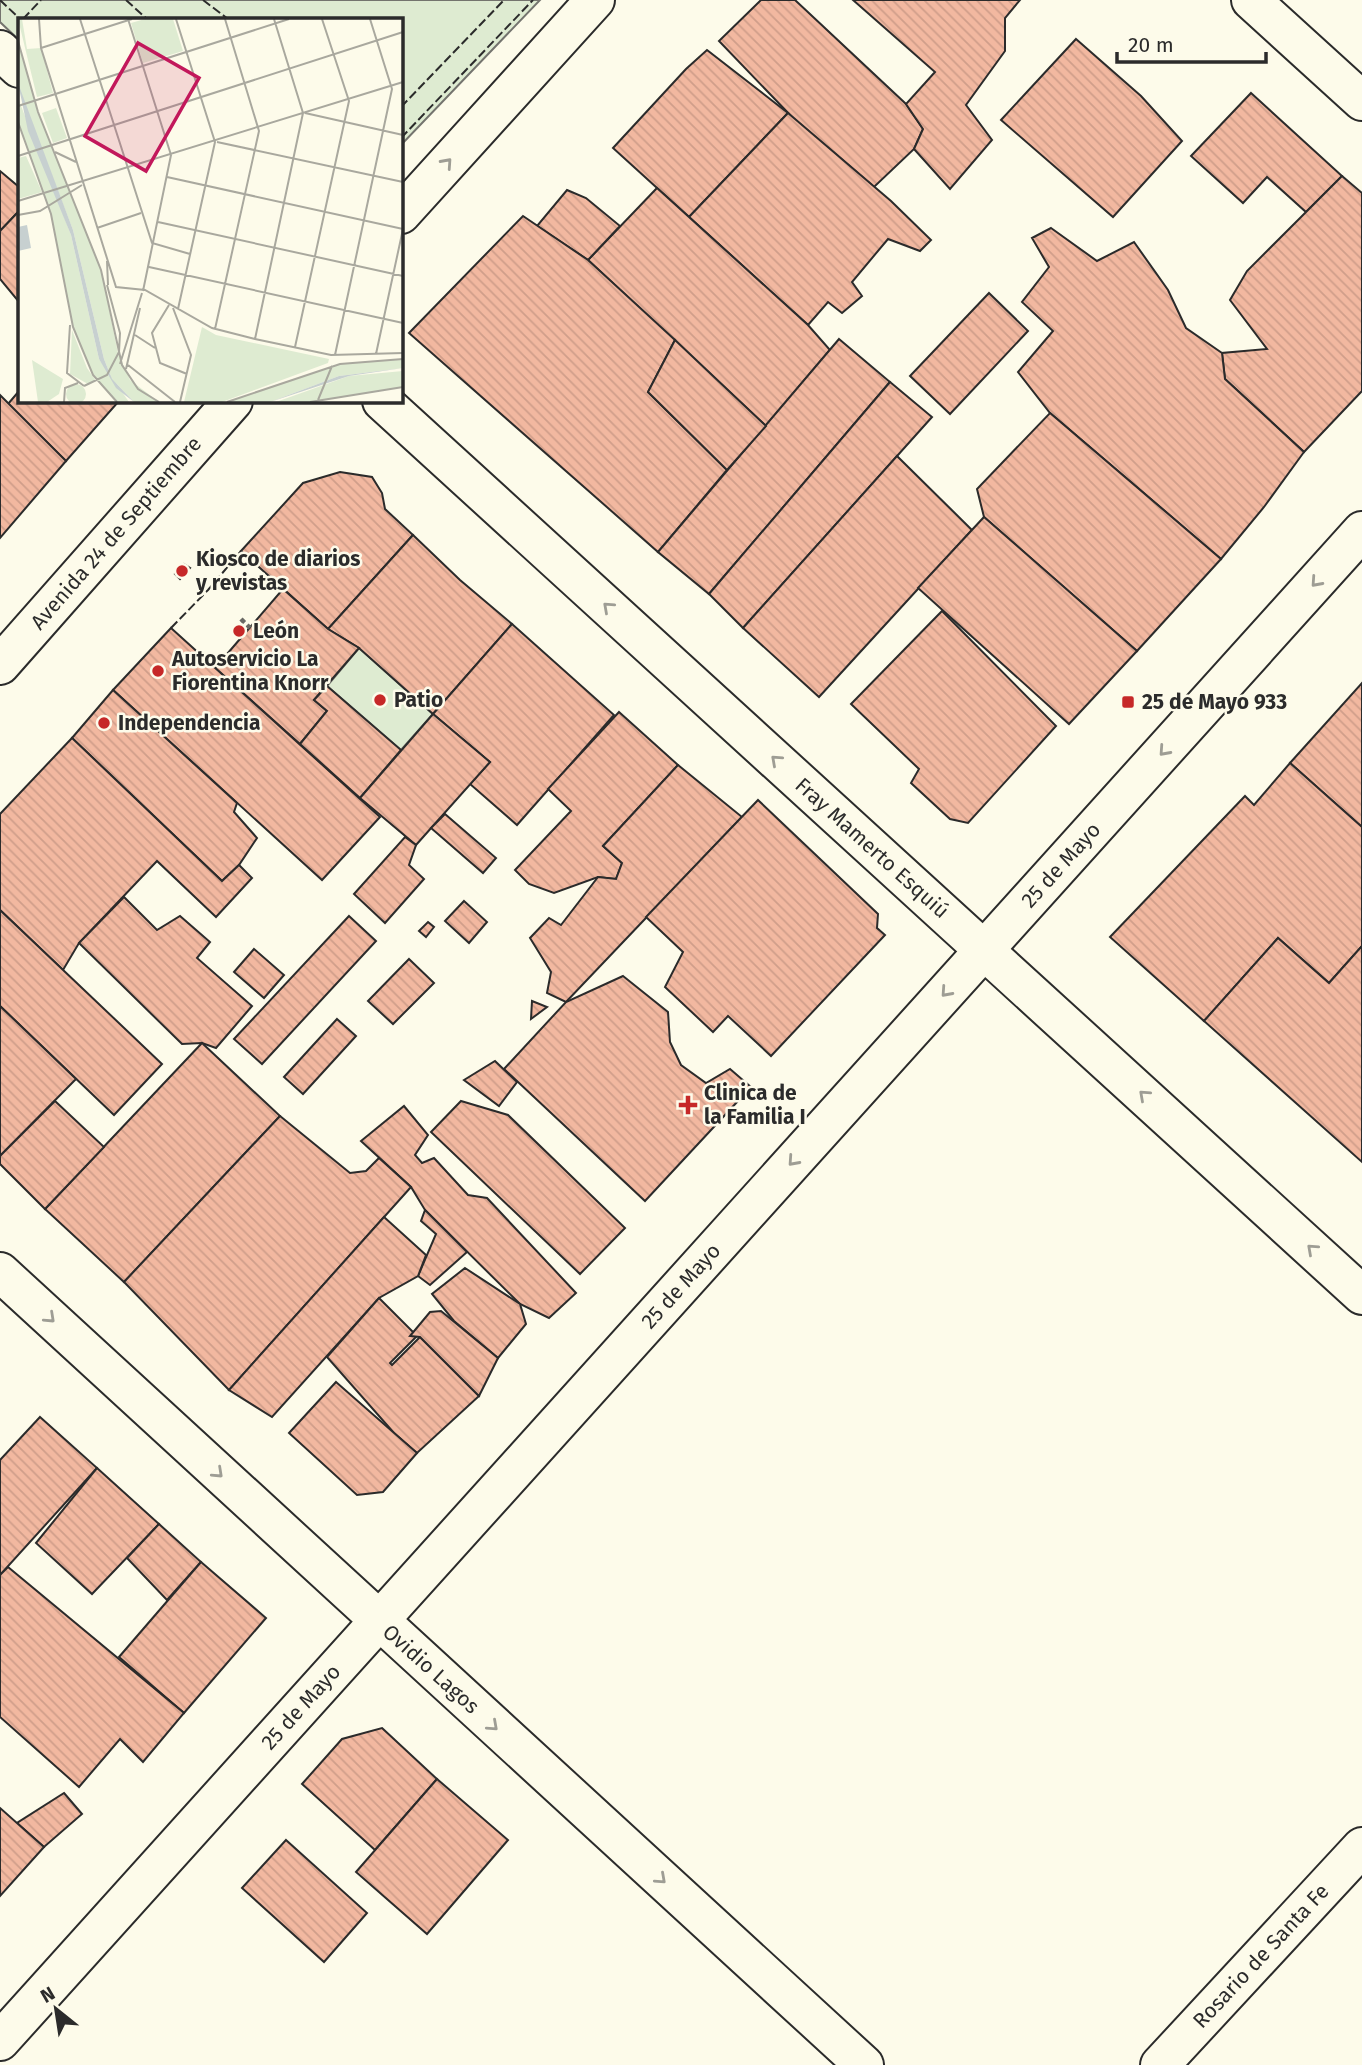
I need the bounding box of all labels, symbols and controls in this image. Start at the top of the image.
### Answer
inset map [18,18,402,402]
scale bar [1117,21,1266,65]
text: 20 m [1128,32,1174,58]
one-way arrow [438,158,451,171]
street label: Avenida 24 de Septiembre [25,431,207,635]
place label: Kiosco de diarios y revistas [195,546,360,596]
marker: Kiosco de diarios y revistas [174,563,190,579]
one-way arrow [1312,574,1324,587]
one-way arrow [603,603,616,615]
place label: León [253,618,299,644]
marker: León [231,623,247,639]
place label: Autoservicio La Fiorentina Knorr [171,646,329,696]
marker: Autoservicio La Fiorentina Knorr [150,663,166,679]
place label: Patio [394,687,443,713]
place label: 25 de Mayo 933 [1142,689,1287,715]
marker: Patio [372,692,388,708]
marker: 25 de Mayo 933 [1120,694,1136,710]
place label: Independencia [118,710,261,736]
marker: Independencia [96,715,112,731]
one-way arrow [1160,742,1172,755]
one-way arrow [772,756,785,769]
street label: Fray Mamerto Esquiú [790,772,954,924]
street label: 25 de Mayo [1016,817,1106,913]
one-way arrow [941,984,954,997]
place label: Clinica de la Familia I [704,1080,806,1130]
one-way arrow [1139,1091,1152,1104]
marker: Clinica de la Familia I [678,1095,698,1115]
one-way arrow [789,1153,801,1166]
street label: 25 de Mayo [636,1238,726,1334]
one-way arrow [1307,1244,1320,1257]
one-way arrow [42,1310,55,1323]
one-way arrow [209,1464,222,1477]
street label: Ovidio Lagos [377,1619,485,1719]
street label: 25 de Mayo [256,1659,346,1755]
one-way arrow [485,1718,498,1730]
one-way arrow [653,1871,666,1884]
street label: Rosario de Santa Fe [1187,1878,1335,2034]
north arrow [21,1974,91,2044]
text: N [37,1982,59,2008]

